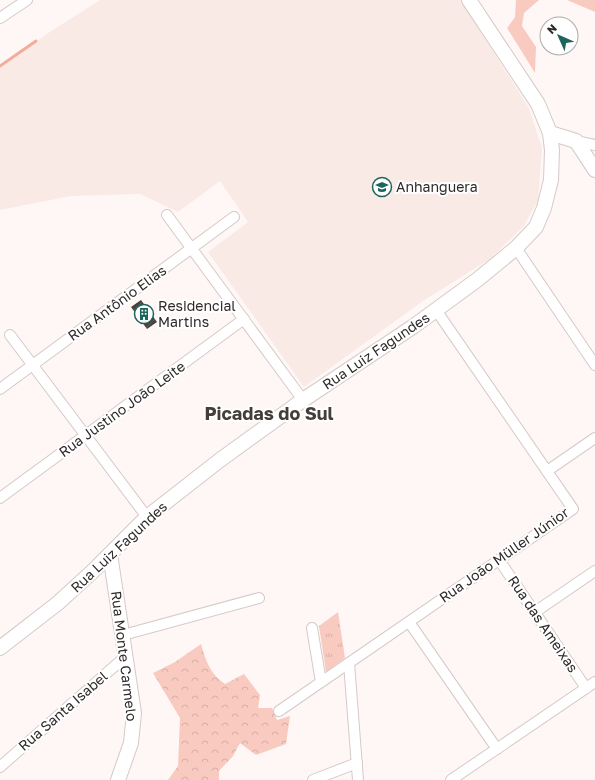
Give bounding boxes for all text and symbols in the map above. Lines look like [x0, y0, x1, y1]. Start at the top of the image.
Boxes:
north arrow [539, 16, 579, 56]
text: N [544, 21, 559, 36]
school or university icon: Anhanguera [371, 176, 393, 198]
place label: Anhanguera [396, 178, 478, 195]
street label: Rua Antônio Elias [64, 261, 169, 344]
place label: Residencial Martins [158, 297, 236, 330]
building icon: Residencial Martins [133, 303, 155, 325]
street label: Rua Luiz Fagundes [319, 308, 432, 393]
street label: Rua Justino João Leite [55, 357, 188, 460]
district label: Picadas do Sul [204, 402, 334, 424]
street label: Rua Luiz Fagundes [67, 498, 170, 596]
street label: Rua João Müller Júnior [436, 503, 572, 606]
street label: Rua das Ameixas [505, 572, 582, 675]
street label: Rua Monte Carmelo [108, 590, 141, 722]
street label: Rua Santa Isabel [15, 667, 111, 754]

